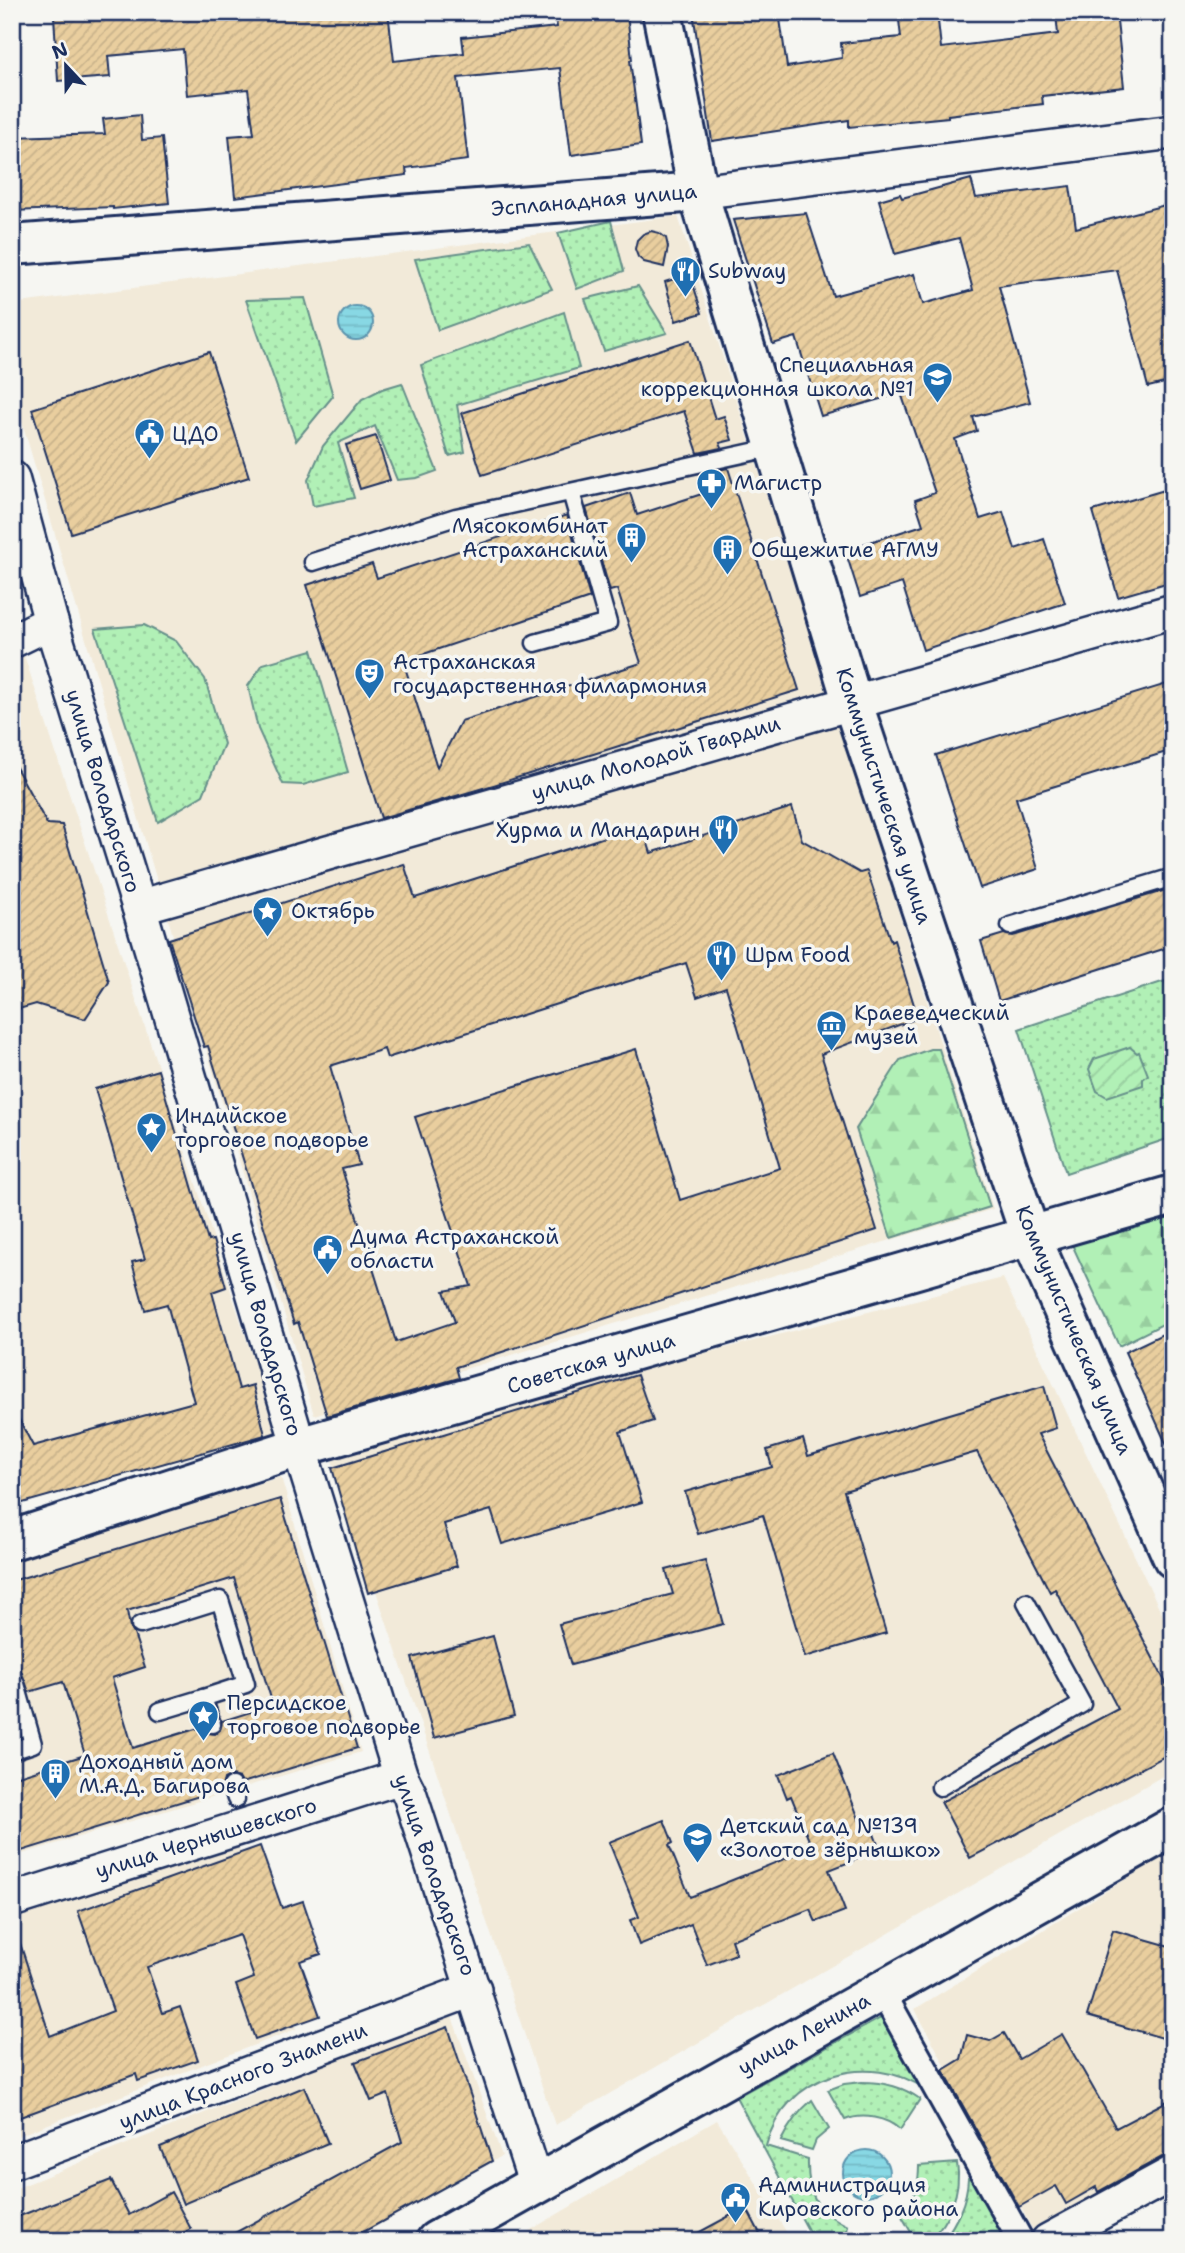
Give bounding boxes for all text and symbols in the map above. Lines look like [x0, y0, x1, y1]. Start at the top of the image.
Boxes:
north arrow [32, 32, 102, 102]
text: N [48, 36, 71, 65]
street label: Эспланадная улица [490, 177, 698, 223]
restaurant icon: Subway [668, 254, 702, 298]
place label: Subway [708, 257, 786, 285]
place label: Специальная коррекционная школа №1 [641, 351, 914, 403]
school or university icon: Специальная коррекционная школа №1 [920, 360, 954, 404]
public building icon: ЦДО [132, 417, 166, 461]
place label: ЦДО [172, 420, 219, 448]
pharmacy icon: Магистр [694, 466, 728, 510]
place label: Магистр [734, 469, 822, 497]
place label: Мясокомбинат Астраханский [452, 512, 608, 564]
building icon: Мясокомбинат Астраханский [614, 521, 648, 565]
building icon: Общежитие АГМУ [711, 533, 745, 577]
place label: Общежитие АГМУ [751, 536, 939, 564]
place label: Астраханская государственная филармония [393, 648, 707, 700]
theatre icon: Астраханская государственная филармония [353, 657, 387, 701]
street label: Коммунистическая улица [829, 664, 939, 928]
street label: улица Володарского [59, 686, 147, 896]
street label: улица Молодой Гвардии [528, 709, 784, 807]
restaurant icon: Хурма и Мандарин [706, 813, 740, 857]
place label: Хурма и Мандарин [496, 816, 700, 844]
place icon: Октябрь [251, 894, 285, 938]
place label: Октябрь [291, 897, 375, 925]
restaurant icon: Шрм Food [705, 938, 739, 982]
place label: Шрм Food [745, 941, 850, 969]
place label: Краеведческий музей [854, 999, 1010, 1051]
museum icon: Краеведческий музей [814, 1008, 848, 1052]
place label: Индийское торговое подворье [175, 1102, 369, 1154]
place icon: Индийское торговое подворье [135, 1111, 169, 1155]
street label: Коммунистическая улица [1009, 1201, 1139, 1459]
place label: Дума Астраханской области [350, 1223, 559, 1275]
street label: улица Володарского [223, 1229, 309, 1439]
public building icon: Дума Астраханской области [310, 1232, 344, 1276]
street label: Советская улица [504, 1326, 678, 1400]
place label: Персидское торговое подворье [227, 1689, 421, 1741]
place icon: Персидское торговое подворье [187, 1698, 221, 1742]
place label: Доходный дом М.А.Д. Багирова [79, 1748, 250, 1800]
building icon: Доходный дом М.А.Д. Багирова [39, 1757, 73, 1801]
street label: улица Володарского [387, 1771, 483, 1979]
street label: улица Чернышевского [92, 1791, 320, 1885]
place label: Детский сад №139 «Золотое зёрнышко» [720, 1812, 941, 1864]
school or university icon: Детский сад №139 «Золотое зёрнышко» [680, 1821, 714, 1865]
street label: улица Ленина [733, 1986, 875, 2082]
street label: улица Красного Знамени [115, 2016, 371, 2136]
place label: Администрация Кировского района [758, 2171, 958, 2223]
public building icon: Администрация Кировского района [718, 2180, 752, 2224]

